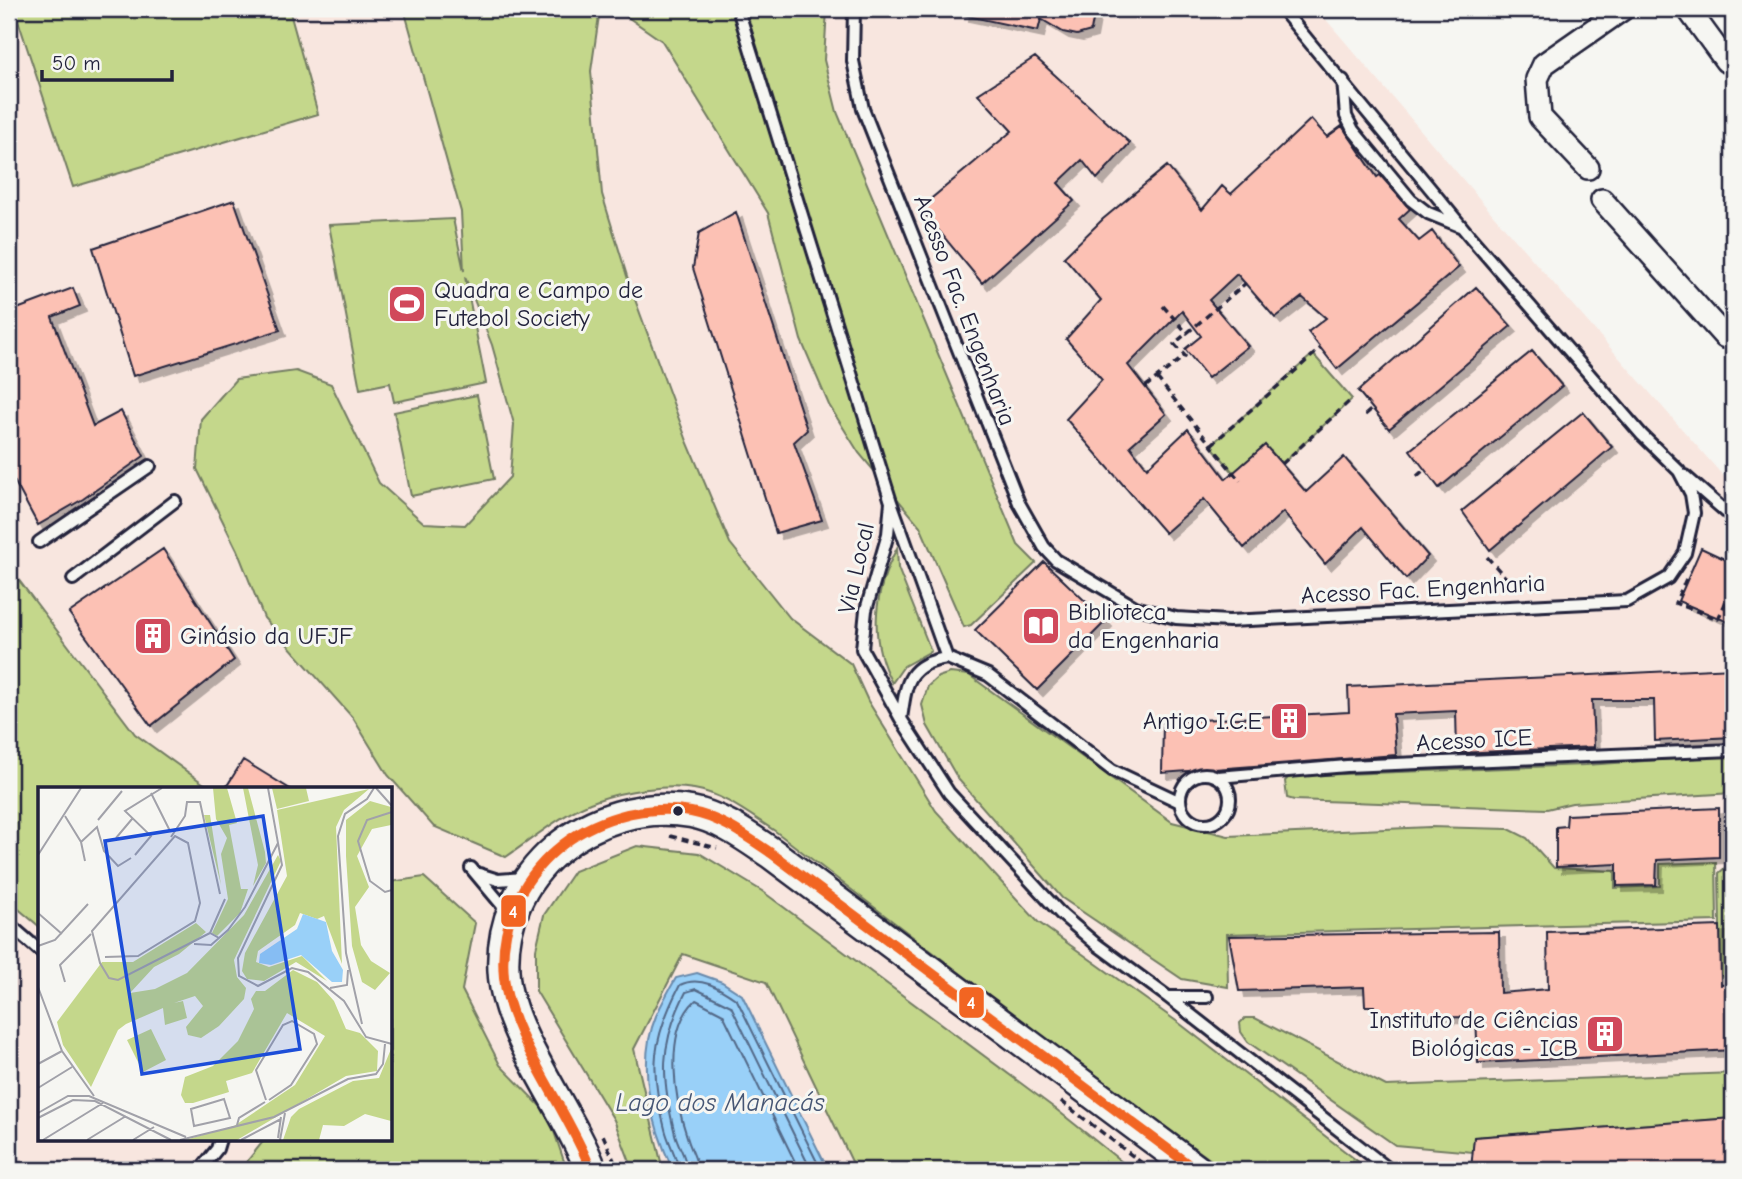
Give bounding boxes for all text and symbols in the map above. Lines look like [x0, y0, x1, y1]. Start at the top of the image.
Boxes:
scale bar [42, 38, 172, 82]
text: 50 m [52, 51, 101, 75]
street label: Acesso Fac. Engenharia [908, 191, 1022, 429]
place label: Quadra e Campo de Futebol Society [434, 276, 643, 332]
sports icon: Quadra e Campo de Futebol Society [386, 283, 428, 325]
street label: Via Local [832, 520, 880, 616]
street label: Acesso Fac. Engenharia [1300, 569, 1546, 609]
place label: Biblioteca da Engenharia [1068, 598, 1220, 654]
library icon: Biblioteca da Engenharia [1020, 605, 1062, 647]
building icon: Ginásio da UFJF [132, 615, 174, 657]
place label: Ginásio da UFJF [180, 622, 353, 650]
building icon: Antigo I.C.E [1268, 700, 1310, 742]
place label: Antigo I.C.E [1143, 707, 1262, 735]
street label: Acesso ICE [1415, 723, 1533, 757]
inset map [38, 787, 392, 1140]
unlabelled marker [671, 804, 685, 818]
line badge: 4 [500, 894, 527, 928]
text: 4 [509, 901, 518, 923]
line badge: 4 [958, 986, 985, 1019]
text: 4 [967, 992, 976, 1014]
place label: Instituto de Ciências Biológicas - ICB [1369, 1006, 1578, 1062]
building icon: Instituto de Ciências Biológicas - ICB [1584, 1013, 1626, 1055]
water label: Lago dos Manacás [616, 1088, 825, 1118]

